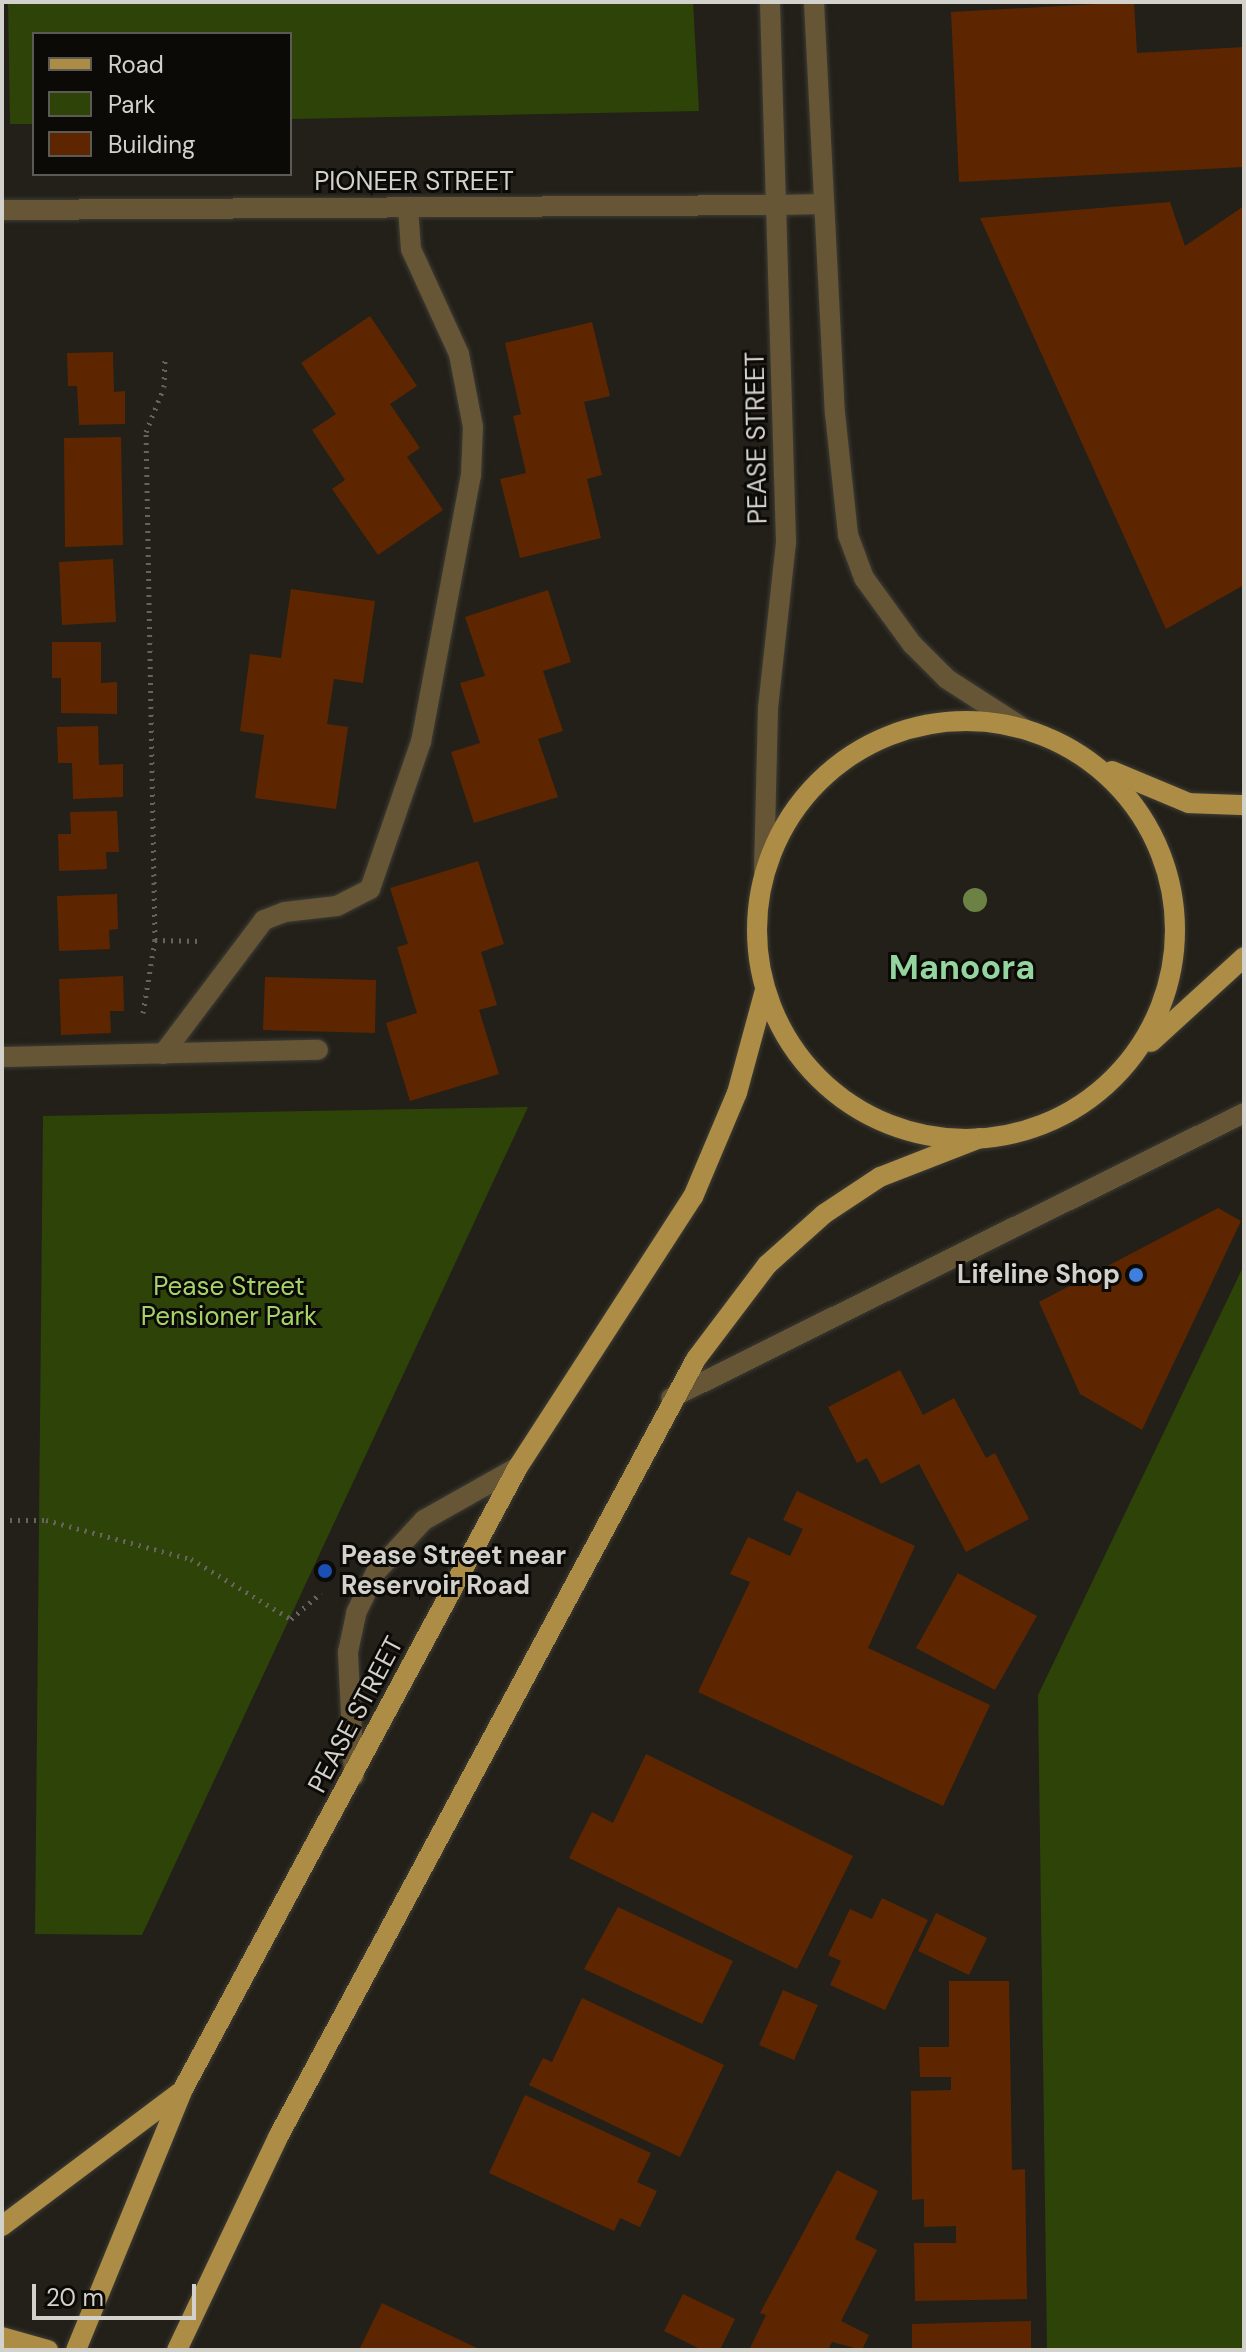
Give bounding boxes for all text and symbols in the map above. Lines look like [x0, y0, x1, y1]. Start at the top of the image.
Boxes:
legend [32, 32, 292, 176]
text: Road [108, 49, 164, 80]
text: Park [108, 89, 155, 120]
text: Building [108, 129, 195, 160]
street label: PIONEER STREET [314, 166, 514, 198]
street label: PEASE STREET [740, 352, 774, 524]
district label: Manoora [889, 948, 1035, 988]
place label: Lifeline Shop [957, 1259, 1120, 1291]
marker: Lifeline Shop [1127, 1266, 1145, 1284]
park label: Pease Street Pensioner Park [141, 1271, 317, 1332]
place label: Pease Street near Reservoir Road [341, 1540, 566, 1602]
marker: Pease Street near Reservoir Road [316, 1562, 334, 1580]
street label: PEASE STREET [302, 1632, 410, 1798]
scale bar [36, 2268, 200, 2318]
text: 20 m [46, 2282, 104, 2313]

